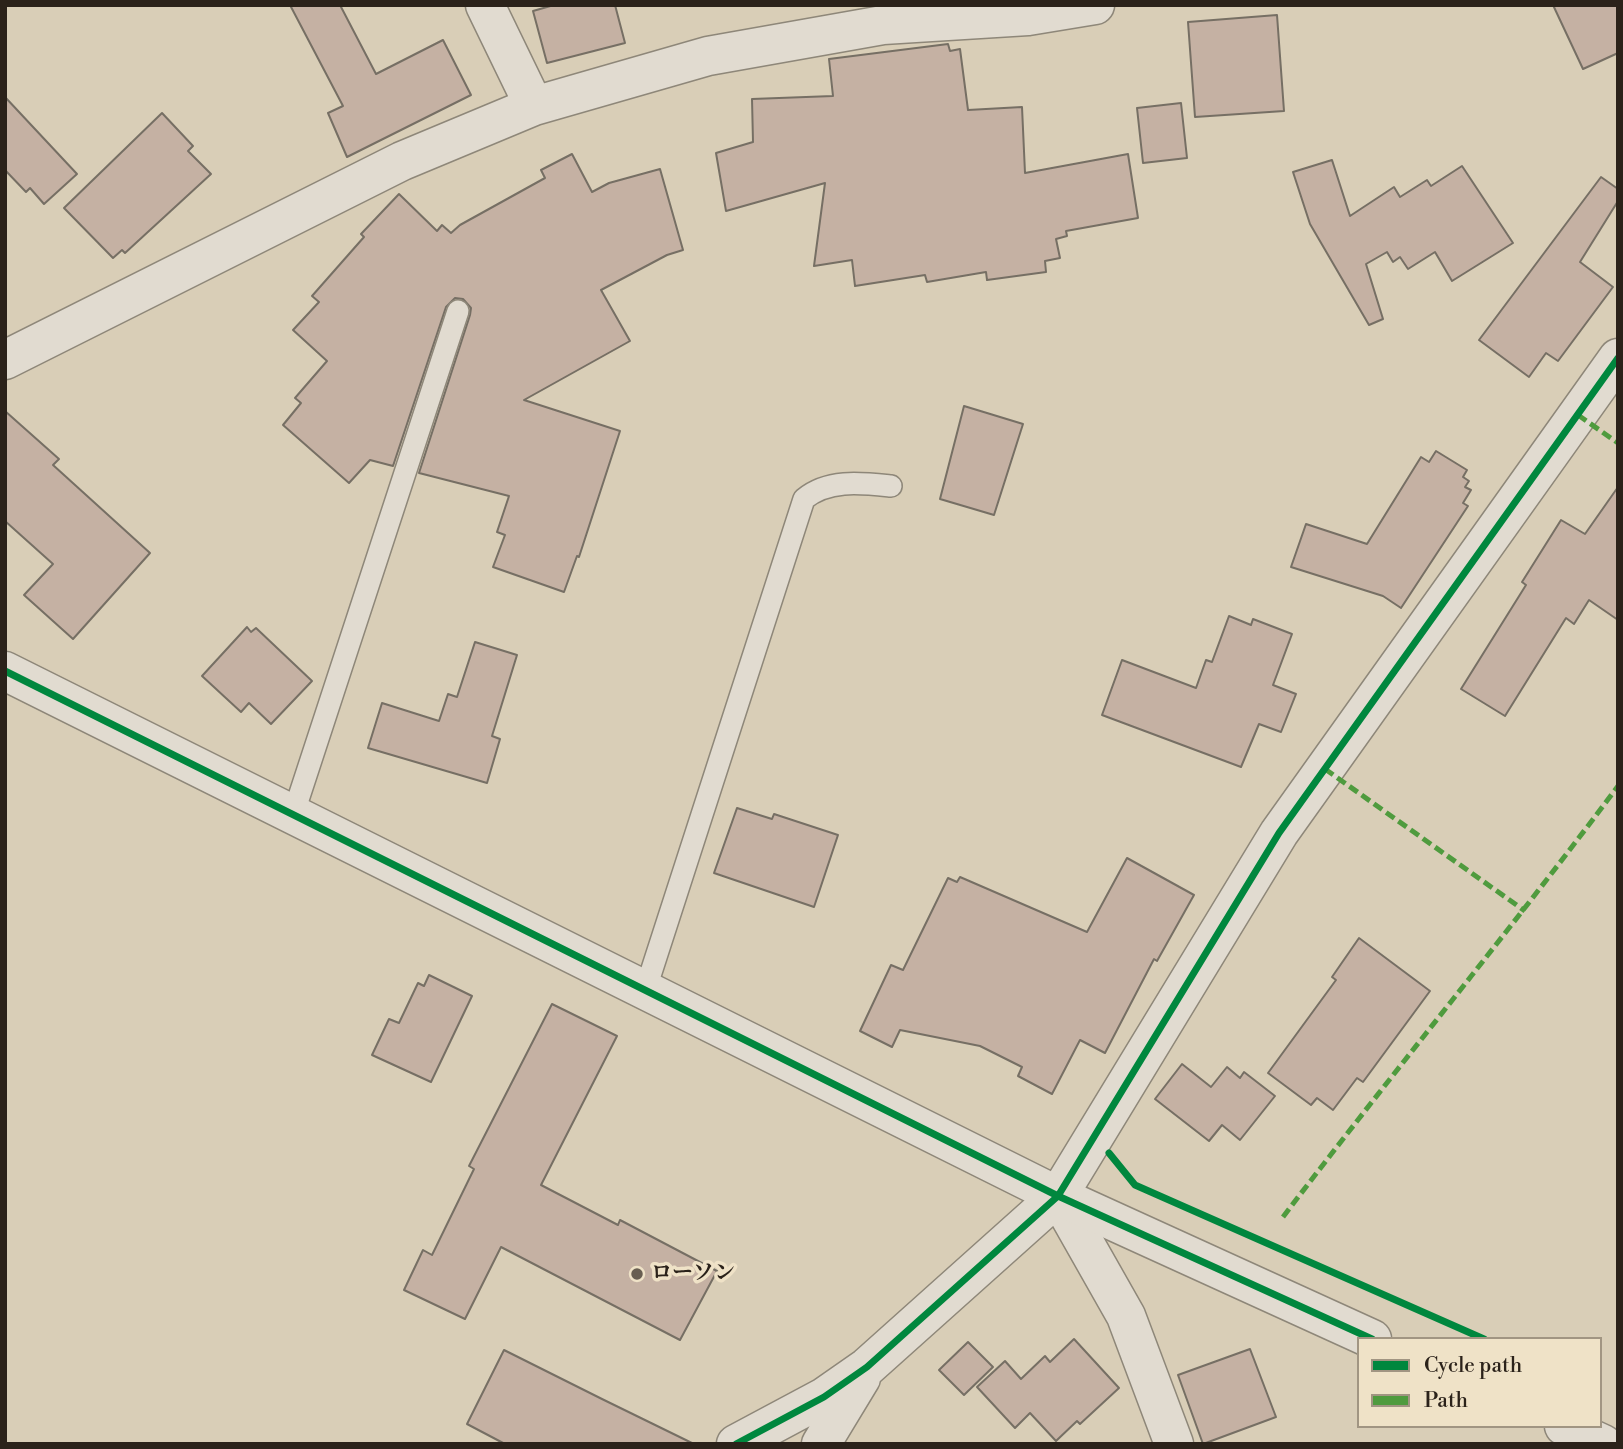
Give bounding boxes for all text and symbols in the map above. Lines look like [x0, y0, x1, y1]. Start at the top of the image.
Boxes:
place label: ローソン [651, 1261, 735, 1287]
marker: ローソン [629, 1266, 645, 1282]
legend [1357, 1337, 1602, 1428]
text: Cycle path [1424, 1353, 1522, 1379]
text: Path [1424, 1388, 1468, 1414]

